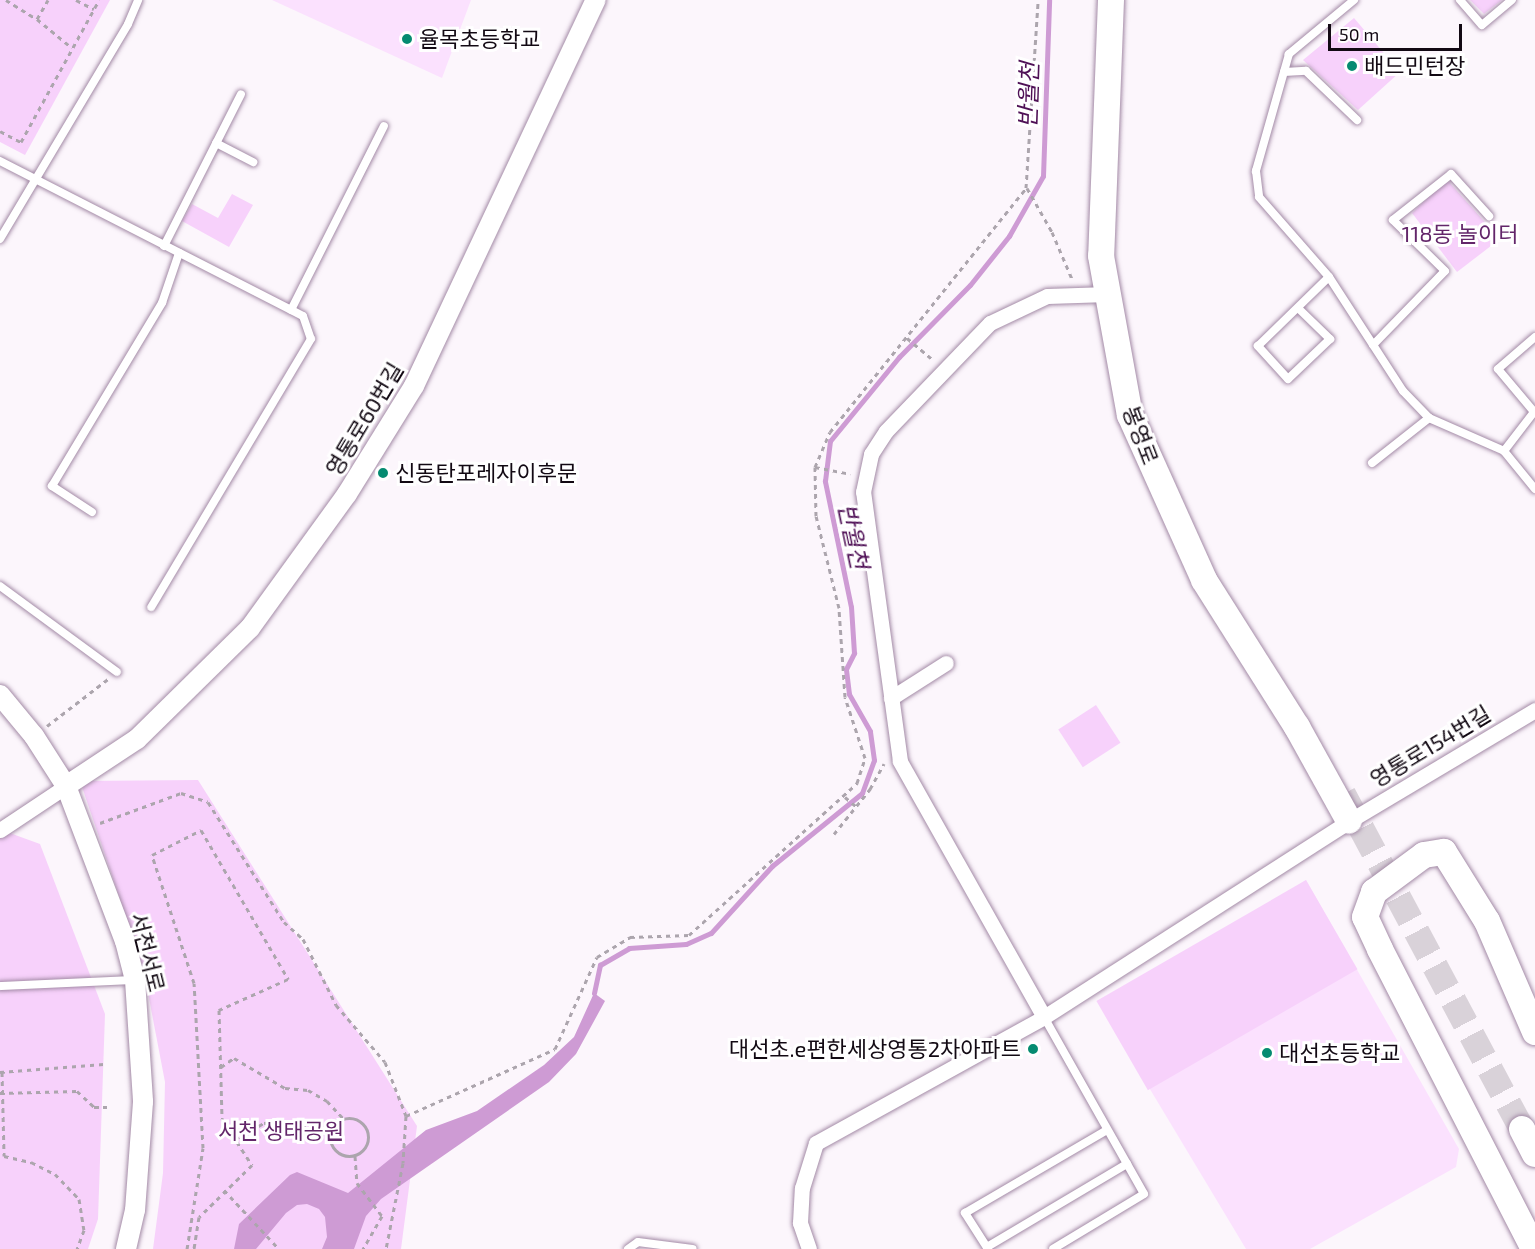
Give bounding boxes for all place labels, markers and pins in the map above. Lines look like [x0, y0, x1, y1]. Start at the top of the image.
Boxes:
place label: 율목초등학교 [419, 26, 540, 52]
marker: 율목초등학교 [400, 32, 414, 46]
place label: 배드민턴장 [1364, 53, 1465, 79]
marker: 배드민턴장 [1345, 59, 1359, 73]
place label: 신동탄포레자이후문 [395, 460, 577, 486]
marker: 신동탄포레자이후문 [376, 466, 390, 480]
place label: 대선초.e편한세상영통2차아파트 [729, 1036, 1021, 1062]
place label: 대선초등학교 [1279, 1040, 1400, 1066]
marker: 대선초.e편한세상영통2차아파트 [1026, 1042, 1040, 1056]
marker: 대선초등학교 [1260, 1046, 1274, 1060]

